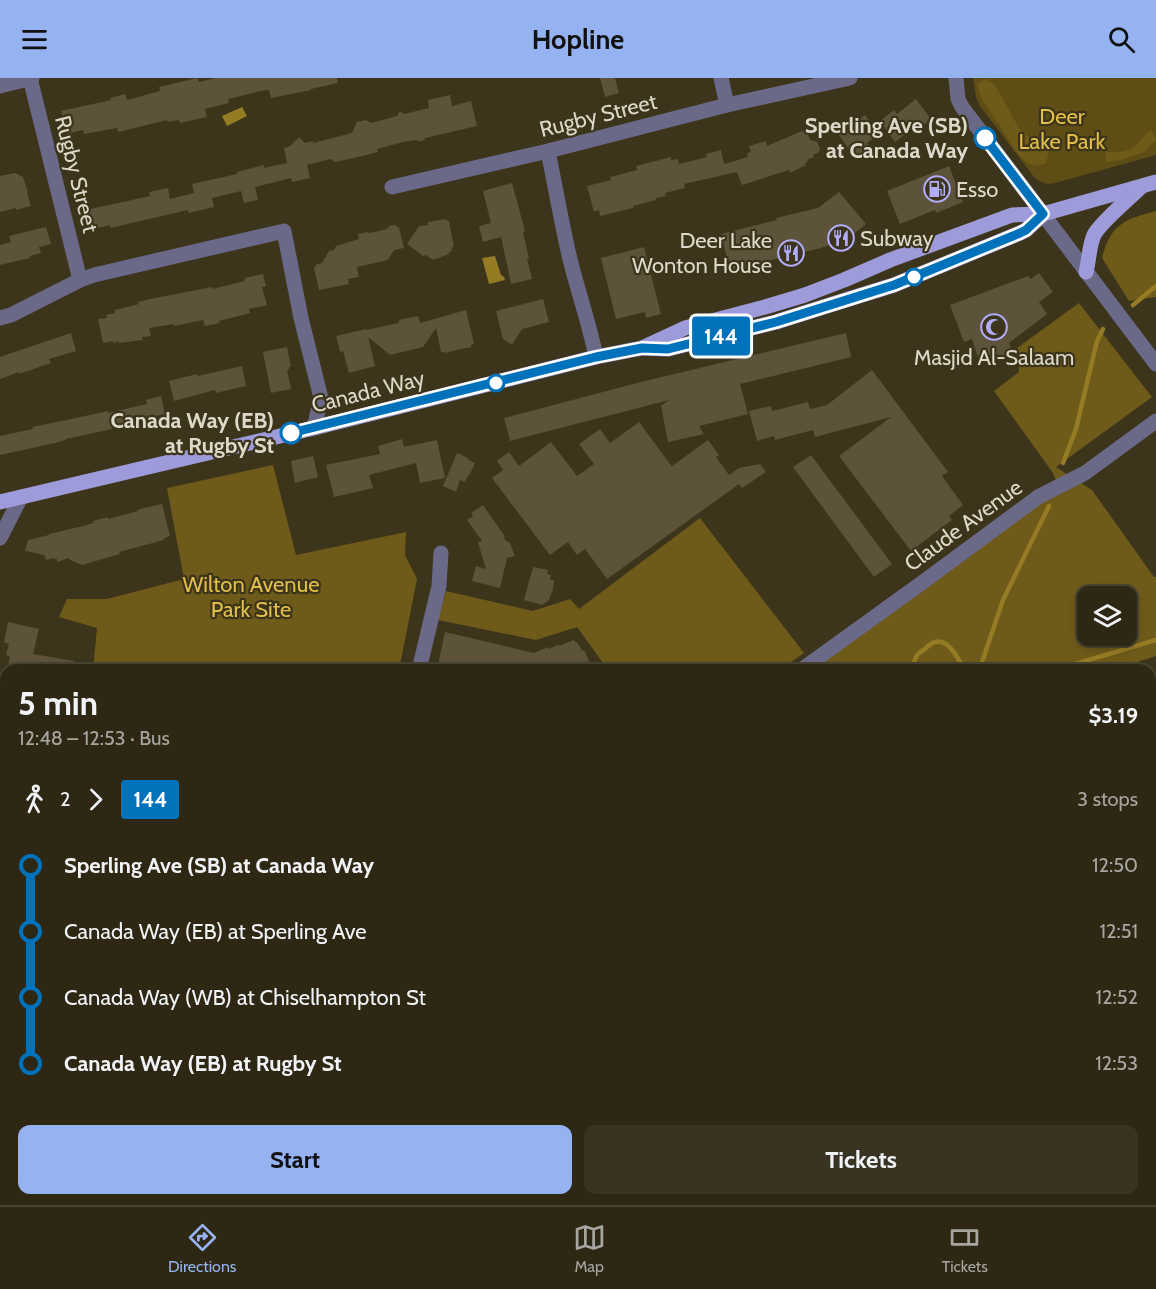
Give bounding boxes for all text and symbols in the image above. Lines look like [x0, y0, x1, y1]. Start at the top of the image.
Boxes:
icon: menu [18, 23, 51, 56]
text: Hopline [532, 23, 624, 56]
icon: search [1105, 23, 1138, 56]
street label: Rugby Street [537, 88, 660, 143]
park label: Deer Lake Park [1019, 103, 1106, 155]
place label: Sperling Ave (SB) at Canada Way [805, 112, 968, 164]
street label: Rugby Street [49, 113, 104, 236]
marker: Sperling Ave (SB) at Canada Way [974, 127, 996, 149]
fuel station icon: Esso [922, 174, 952, 204]
place label: Esso [956, 176, 998, 203]
restaurant icon: Subway [826, 223, 856, 253]
place label: Subway [860, 225, 933, 252]
place label: Deer Lake Wonton House [632, 227, 772, 279]
restaurant icon: Deer Lake Wonton House [776, 238, 806, 268]
unlabelled marker [905, 268, 923, 286]
mosque icon: Masjid Al-Salaam [979, 312, 1009, 342]
line badge: 144 [686, 316, 756, 356]
text: 144 [704, 324, 738, 349]
place label: Masjid Al-Salaam [914, 344, 1074, 371]
street label: Canada Way [309, 364, 428, 419]
unlabelled marker [487, 374, 505, 392]
place label: Canada Way (EB) at Rugby St [110, 407, 274, 459]
marker: Canada Way (EB) at Rugby St [280, 422, 302, 444]
street label: Claude Avenue [899, 474, 1027, 577]
park label: Wilton Avenue Park Site [183, 571, 319, 623]
map controls [1077, 586, 1137, 646]
button: layers [1077, 586, 1137, 646]
text: 5 min [18, 683, 98, 723]
text: $3.19 [1088, 702, 1138, 729]
text: 12:48 – 12:53 · Bus [18, 726, 170, 750]
icon: walk [18, 783, 51, 816]
icon: forward [79, 783, 112, 816]
text: 2 [60, 787, 70, 811]
text: 144 [133, 787, 167, 812]
text: 3 stops [1077, 787, 1138, 811]
text: Sperling Ave (SB) at Canada Way [64, 852, 374, 879]
text: 12:50 [1092, 853, 1138, 877]
text: Canada Way (EB) at Sperling Ave [64, 918, 367, 945]
text: 12:51 [1100, 919, 1138, 943]
text: Canada Way (WB) at Chiselhampton St [64, 984, 426, 1011]
text: 12:52 [1096, 985, 1138, 1009]
text: Canada Way (EB) at Rugby St [64, 1050, 342, 1077]
text: 12:53 [1095, 1051, 1138, 1075]
button: Start [18, 1125, 572, 1194]
button: Tickets [584, 1125, 1138, 1194]
tab: Directions [168, 1221, 236, 1276]
tab: Map [573, 1221, 606, 1276]
tab: Tickets [942, 1221, 988, 1276]

